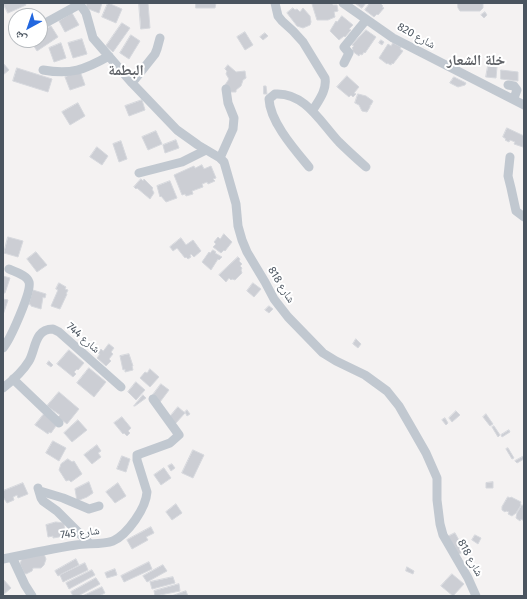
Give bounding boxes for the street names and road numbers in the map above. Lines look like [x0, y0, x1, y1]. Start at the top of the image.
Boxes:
street label: شارع 820 [395, 20, 437, 52]
street label: شارع 818 [265, 264, 297, 306]
street label: شارع 744 [64, 320, 102, 356]
street label: شارع 745 [60, 524, 100, 542]
street label: شارع 818 [454, 537, 486, 579]

